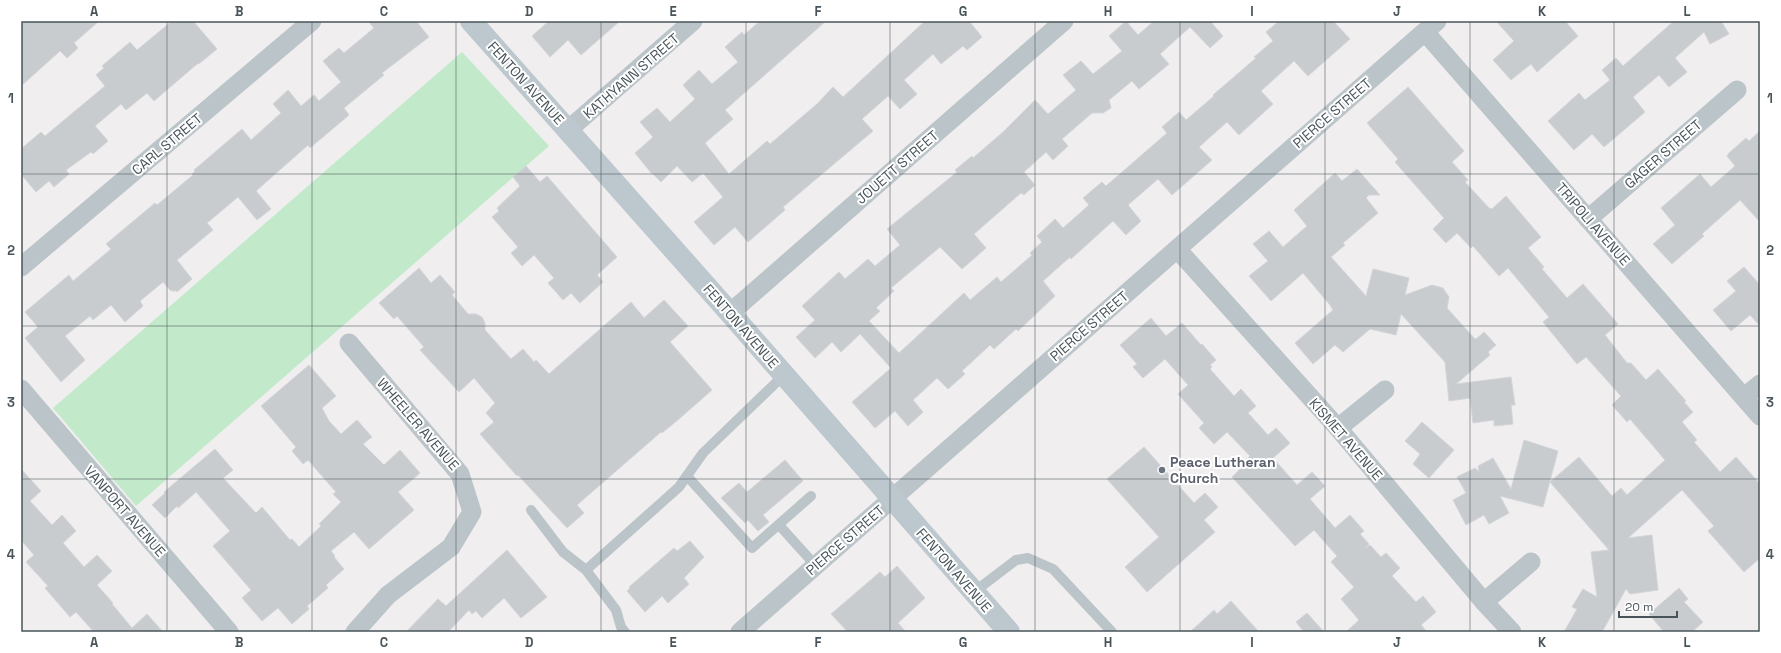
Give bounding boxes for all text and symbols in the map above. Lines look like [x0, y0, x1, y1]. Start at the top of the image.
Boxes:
text: A [90, 3, 99, 20]
text: B [235, 3, 244, 20]
text: C [380, 3, 388, 20]
text: D [525, 3, 534, 20]
text: E [669, 3, 677, 20]
text: F [815, 3, 822, 20]
text: G [959, 3, 967, 20]
text: H [1104, 3, 1112, 20]
text: I [1250, 3, 1254, 20]
text: J [1393, 3, 1401, 20]
text: K [1538, 3, 1547, 20]
text: L [1683, 3, 1691, 20]
street label: KATHYANN STREET [579, 29, 683, 123]
street label: FENTON AVENUE [484, 38, 568, 128]
street label: PIERCE STREET [1289, 74, 1375, 152]
text: 1 [8, 90, 14, 107]
text: 1 [1767, 90, 1773, 107]
street label: CARL STREET [128, 109, 206, 179]
street label: GAGER STREET [1621, 115, 1705, 193]
street label: JOUETT STREET [852, 126, 942, 208]
street label: TRIPOLI AVENUE [1552, 179, 1634, 269]
text: 2 [7, 242, 15, 259]
text: 2 [1766, 242, 1774, 259]
street label: FENTON AVENUE [700, 280, 783, 372]
street label: PIERCE STREET [1046, 287, 1132, 365]
street label: WHEELER AVENUE [373, 374, 463, 474]
text: 3 [7, 394, 15, 411]
street label: KISMET AVENUE [1305, 394, 1387, 484]
text: 3 [1766, 394, 1774, 411]
place label: Peace Lutheran Church [1170, 453, 1276, 487]
street label: VANPORT AVENUE [81, 462, 170, 560]
marker: Peace Lutheran Church [1157, 465, 1167, 475]
street label: PIERCE STREET [802, 501, 888, 579]
street label: FENTON AVENUE [913, 524, 996, 616]
text: 4 [7, 546, 15, 563]
text: 4 [1766, 546, 1774, 563]
scale bar [1619, 593, 1677, 619]
text: 20 m [1625, 599, 1653, 615]
text: A [90, 634, 99, 651]
text: B [235, 634, 244, 651]
text: C [380, 634, 388, 651]
text: D [525, 634, 534, 651]
text: E [669, 634, 677, 651]
text: F [815, 634, 822, 651]
text: G [959, 634, 967, 651]
text: H [1104, 634, 1112, 651]
text: I [1250, 634, 1254, 651]
text: J [1393, 634, 1401, 651]
text: K [1538, 634, 1547, 651]
text: L [1683, 634, 1691, 651]

